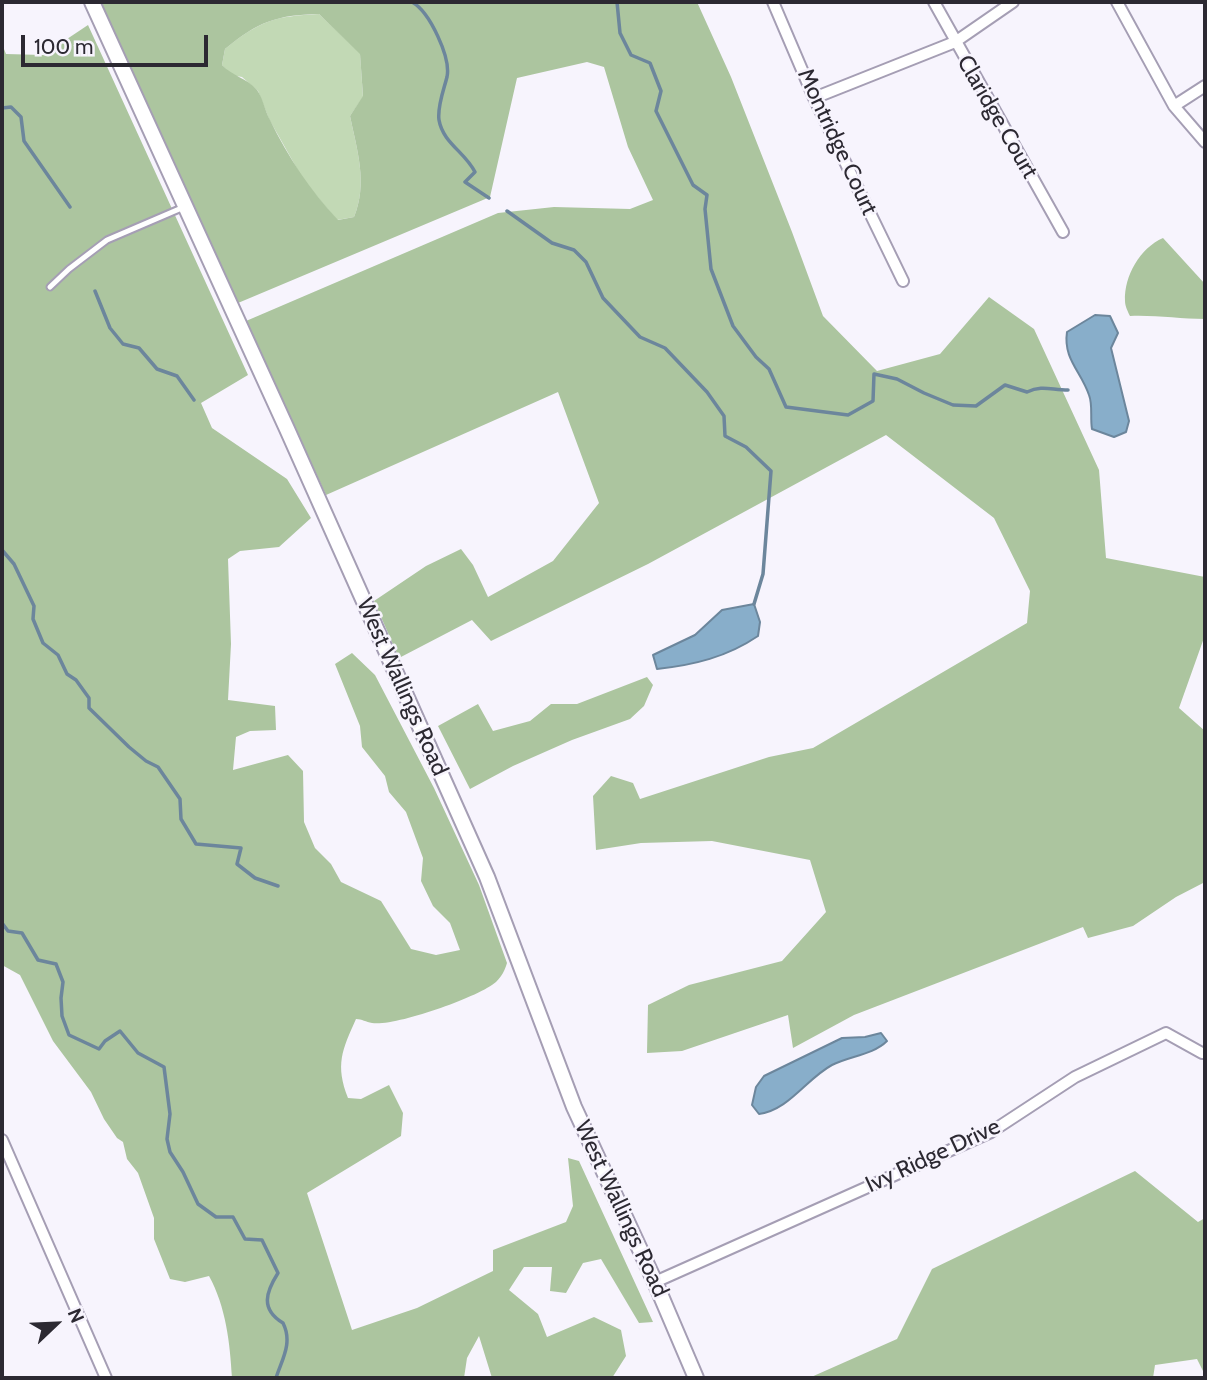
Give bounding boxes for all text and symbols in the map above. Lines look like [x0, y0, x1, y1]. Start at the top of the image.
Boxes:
scale bar [24, 21, 212, 65]
text: 100 m [34, 34, 93, 59]
street label: Claridge Court [951, 51, 1043, 183]
street label: Montridge Court [791, 64, 883, 220]
street label: West Wallings Road [350, 594, 454, 780]
street label: Ivy Ridge Drive [861, 1113, 1005, 1199]
street label: West Wallings Road [568, 1116, 674, 1302]
north arrow [21, 1289, 91, 1359]
text: N [63, 1305, 89, 1326]

